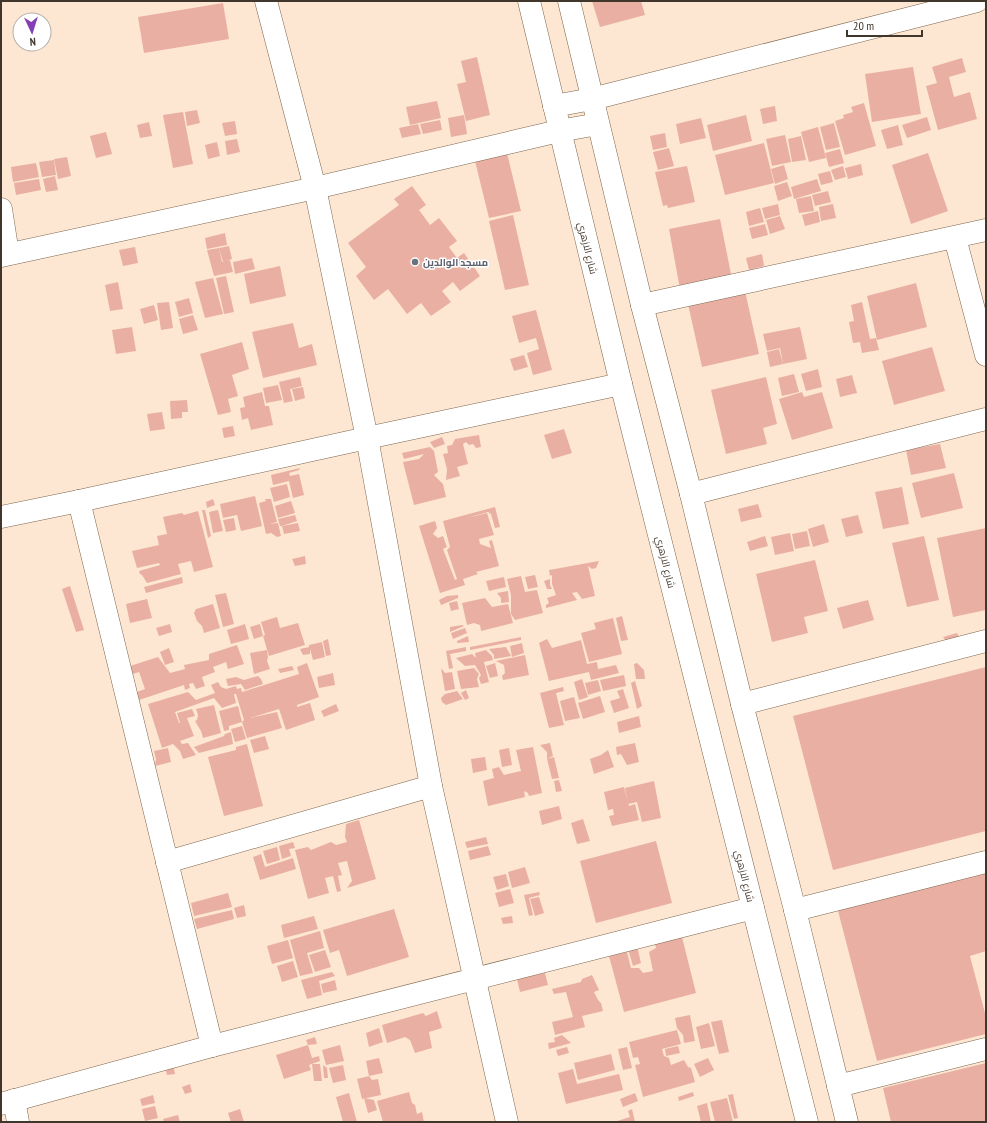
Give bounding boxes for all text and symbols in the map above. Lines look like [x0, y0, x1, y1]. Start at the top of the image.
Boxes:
north arrow [12, 12, 52, 52]
scale bar [847, 12, 922, 38]
text: 20 m [853, 18, 874, 33]
text: N [29, 35, 36, 49]
street label: شارع الازهري [574, 221, 600, 276]
place label: مسجد الوالدين [423, 256, 488, 269]
marker: مسجد الوالدين [410, 257, 420, 267]
street label: شارع الازهري [652, 535, 678, 590]
street label: شارع الازهري [731, 849, 757, 904]

